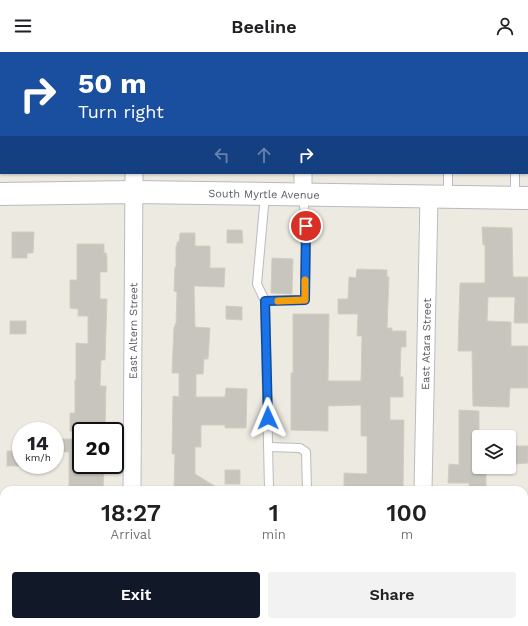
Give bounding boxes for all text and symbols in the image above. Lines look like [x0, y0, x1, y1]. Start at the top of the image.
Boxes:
icon: menu [12, 15, 34, 37]
icon: person [494, 15, 516, 37]
text: Beeline [231, 16, 297, 37]
text: 50 m [78, 67, 147, 100]
icon: right [12, 68, 64, 120]
text: Turn right [78, 101, 164, 122]
icon: left [211, 144, 233, 166]
icon: ahead [253, 144, 275, 166]
icon: right [295, 144, 317, 166]
street label: South Myrtle Avenue [208, 187, 320, 202]
pin [289, 209, 323, 243]
icon: arrive [295, 215, 317, 237]
street label: East Altern Street [127, 282, 140, 379]
street label: East Atara Street [419, 298, 434, 390]
position arrow [247, 397, 289, 439]
speed limit sign: 20 [72, 422, 124, 474]
map controls [472, 430, 516, 474]
button: layers [472, 430, 516, 474]
text: 14 [27, 431, 49, 455]
text: km/h [25, 452, 51, 463]
text: 18:27 [101, 499, 161, 527]
text: 1 [269, 499, 279, 527]
text: 100 [387, 499, 427, 527]
text: Arrival [111, 527, 151, 542]
text: min [262, 527, 286, 542]
text: m [401, 527, 413, 542]
button: Exit [12, 572, 260, 618]
button: Share [268, 572, 516, 618]

